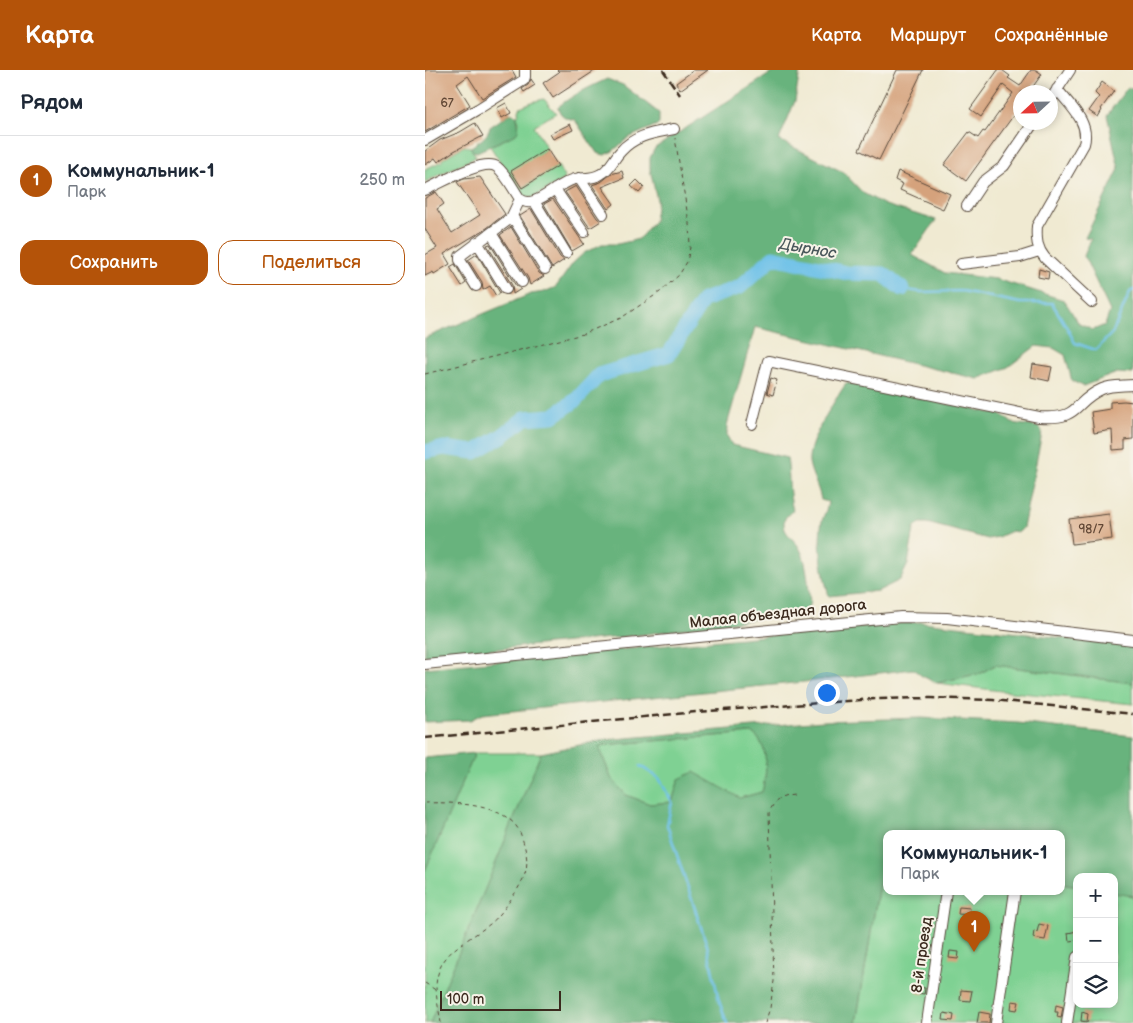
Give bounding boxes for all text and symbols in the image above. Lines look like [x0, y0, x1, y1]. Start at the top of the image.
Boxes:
text: Карта [25, 21, 94, 50]
text: Карта [811, 25, 862, 46]
text: Маршрут [890, 25, 966, 46]
text: Сохранённые [994, 25, 1108, 46]
north arrow [1013, 85, 1058, 130]
text: Рядом [20, 90, 83, 115]
house number: 67 [440, 96, 454, 111]
text: Коммунальник-1 [67, 160, 215, 183]
text: 1 [33, 171, 39, 190]
text: 250 m [359, 171, 405, 190]
text: Парк [67, 183, 106, 202]
water label: Дырнос [777, 235, 838, 263]
button: Сохранить [20, 240, 208, 285]
button: Поделиться [218, 240, 405, 285]
house number: 98/7 [1078, 522, 1104, 537]
street label: Малая объездная дорога [689, 595, 867, 633]
your location [814, 680, 840, 706]
popup [883, 830, 1065, 895]
text: Коммунальник-1 [900, 842, 1048, 865]
text: Парк [900, 865, 939, 884]
map controls [1073, 873, 1118, 1008]
button: + [1073, 873, 1118, 918]
pin: 1 [958, 911, 990, 952]
street label: 8-й проезд [907, 916, 937, 994]
button: − [1073, 918, 1118, 963]
button: layers [1073, 963, 1118, 1008]
scale bar [440, 988, 561, 1011]
text: 100 m [447, 991, 484, 1008]

